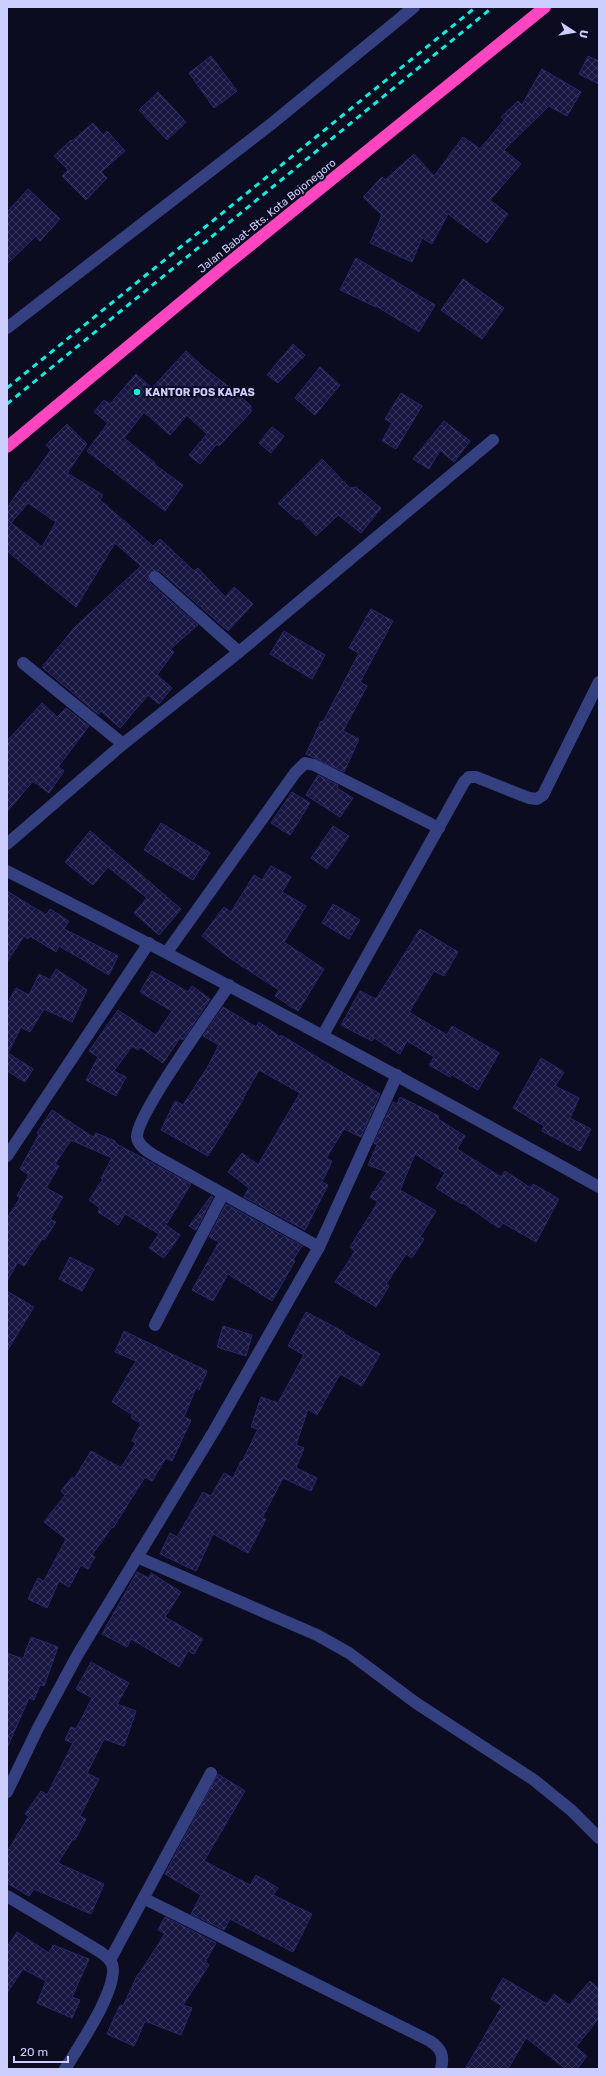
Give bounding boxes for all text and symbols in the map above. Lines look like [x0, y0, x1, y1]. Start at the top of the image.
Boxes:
north arrow [554, 12, 594, 52]
text: U [576, 29, 590, 39]
street label: Jalan Babat-Bts. Kota Bojonegoro [195, 156, 339, 276]
place label: KANTOR POS KAPAS [145, 386, 255, 399]
marker: KANTOR POS KAPAS [132, 387, 142, 397]
scale bar [14, 2038, 68, 2064]
text: 20 m [20, 2045, 48, 2059]

